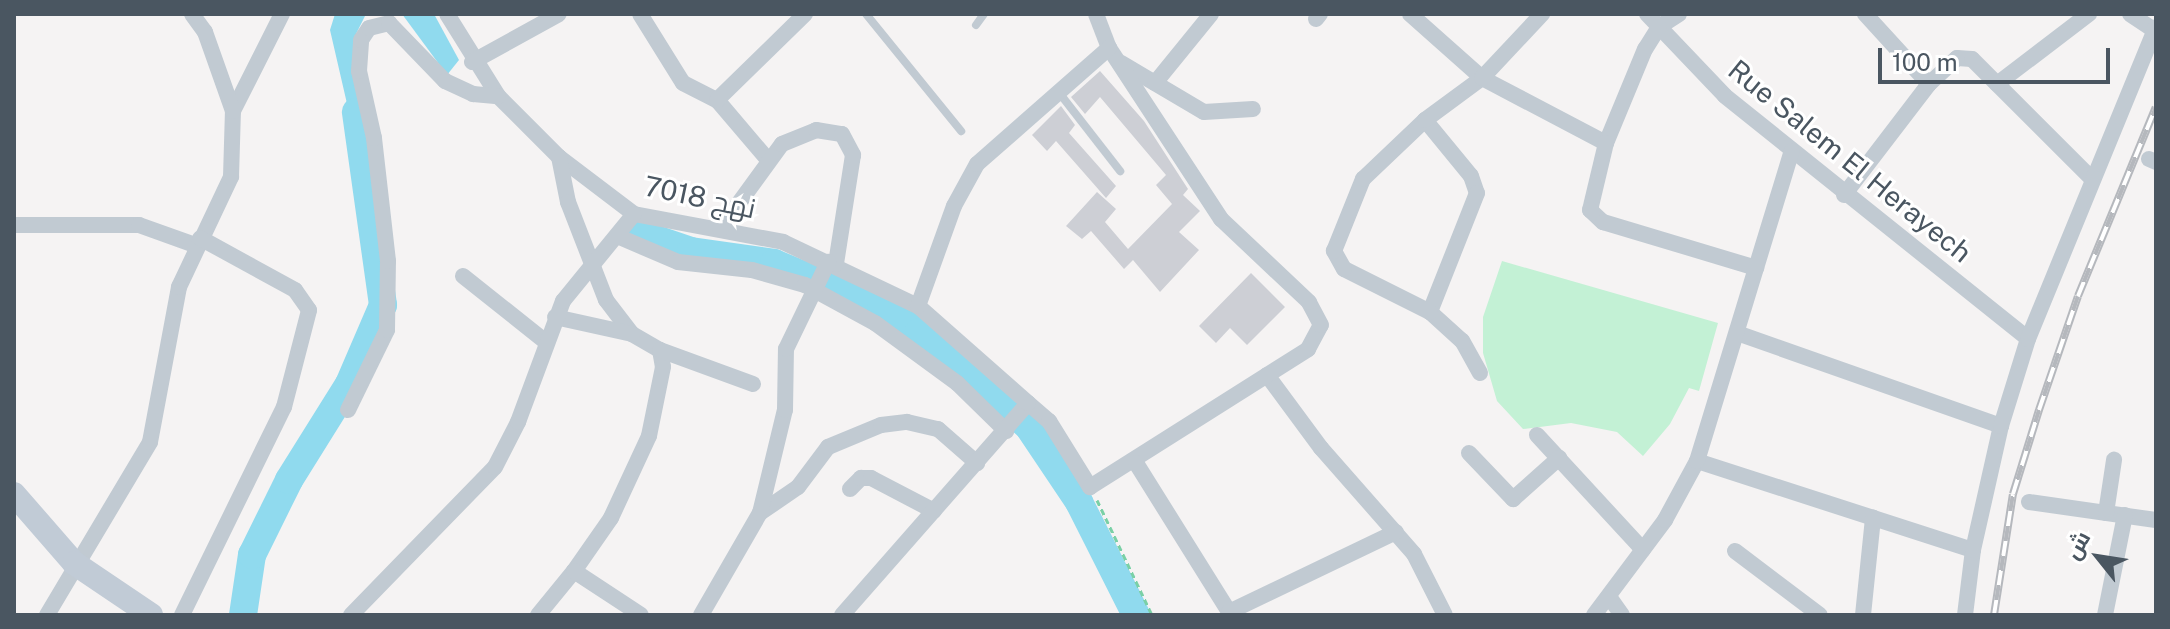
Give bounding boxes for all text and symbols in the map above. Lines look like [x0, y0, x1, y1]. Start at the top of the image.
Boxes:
scale bar [1882, 32, 2114, 82]
text: 100 m [1892, 48, 1958, 76]
street label: Rue Salem El Herayech [1722, 53, 1978, 269]
street label: نهج 7018 [641, 169, 759, 225]
north arrow [2058, 517, 2138, 597]
text: ش [2059, 526, 2096, 564]

